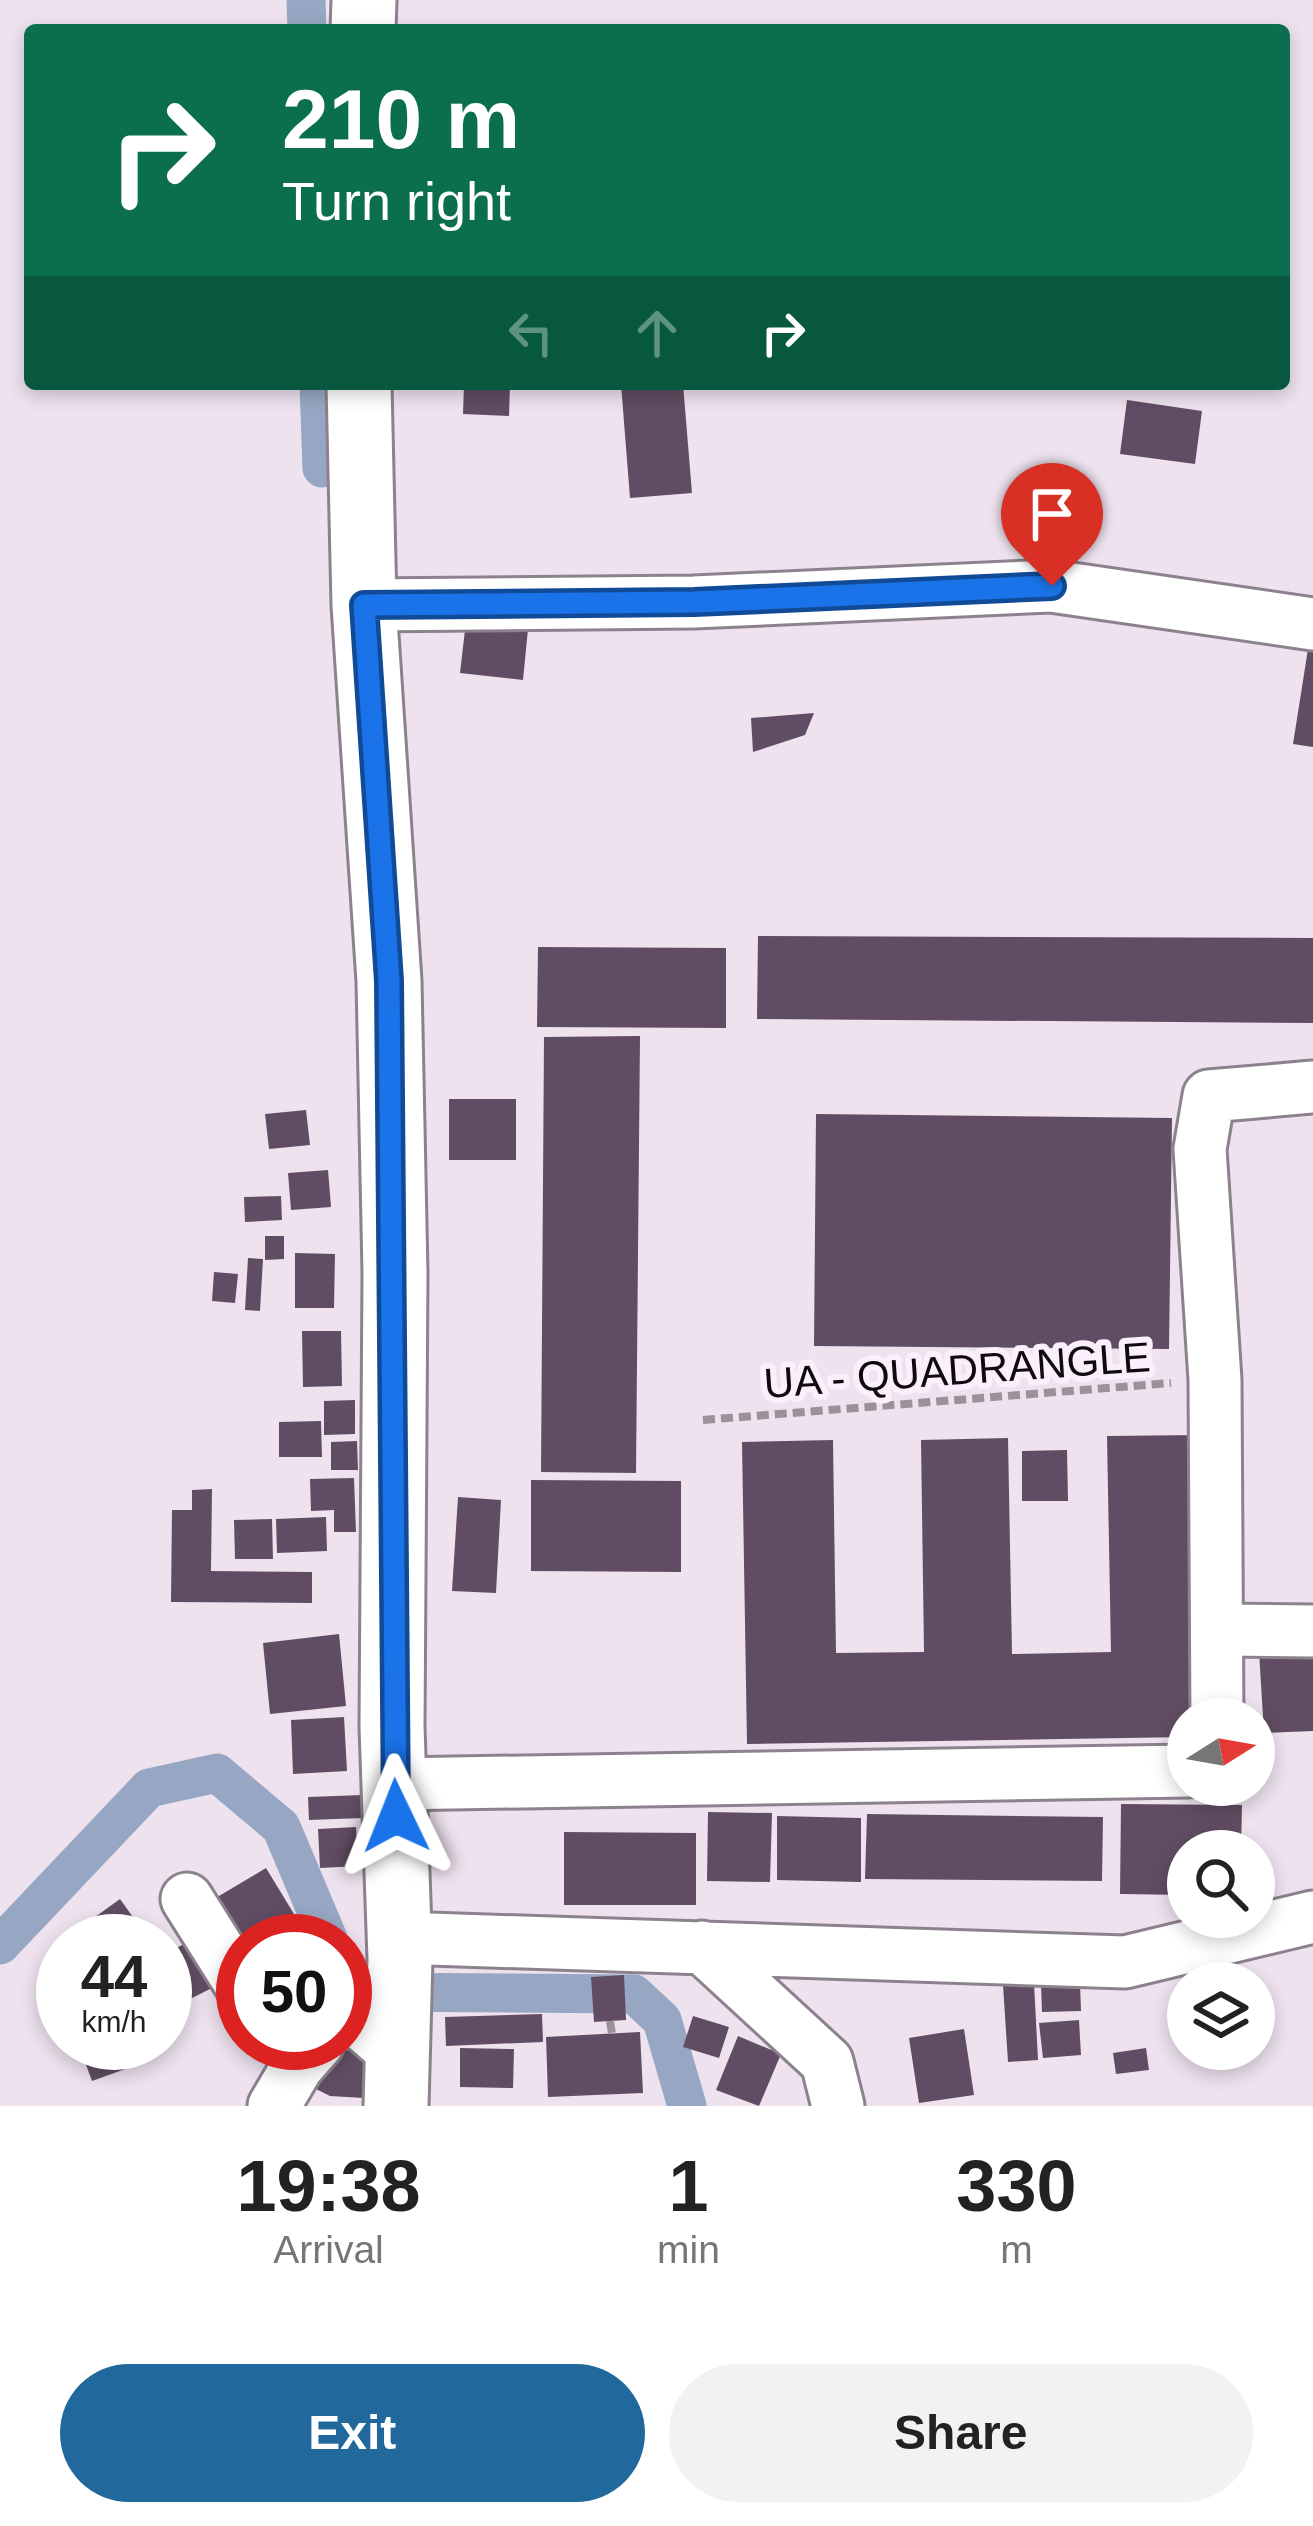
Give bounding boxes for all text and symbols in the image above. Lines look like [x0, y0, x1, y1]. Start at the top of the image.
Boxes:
icon: right [84, 72, 240, 228]
text: 210 m [282, 72, 520, 166]
text: Turn right [282, 171, 511, 231]
icon: left [498, 300, 564, 366]
icon: ahead [624, 300, 690, 366]
icon: right [750, 300, 816, 366]
pin [1001, 463, 1103, 586]
icon: arrive [1019, 481, 1085, 547]
street label: UA - QUADRANGLE [762, 1333, 1152, 1407]
north arrow [1167, 1698, 1275, 1806]
map controls [1167, 1698, 1275, 2070]
position arrow [333, 1753, 459, 1879]
button: search [1167, 1830, 1275, 1938]
speed limit sign: 50 [216, 1914, 372, 2070]
text: 44 [81, 1943, 147, 2010]
button: layers [1167, 1962, 1275, 2070]
text: km/h [81, 2005, 147, 2038]
text: 19:38 [236, 2146, 421, 2226]
text: 1 [668, 2146, 709, 2226]
text: 330 [956, 2146, 1077, 2226]
text: Arrival [273, 2228, 384, 2271]
text: min [657, 2228, 720, 2271]
text: m [1000, 2228, 1033, 2271]
button: Exit [60, 2364, 645, 2502]
button: Share [669, 2364, 1253, 2502]

